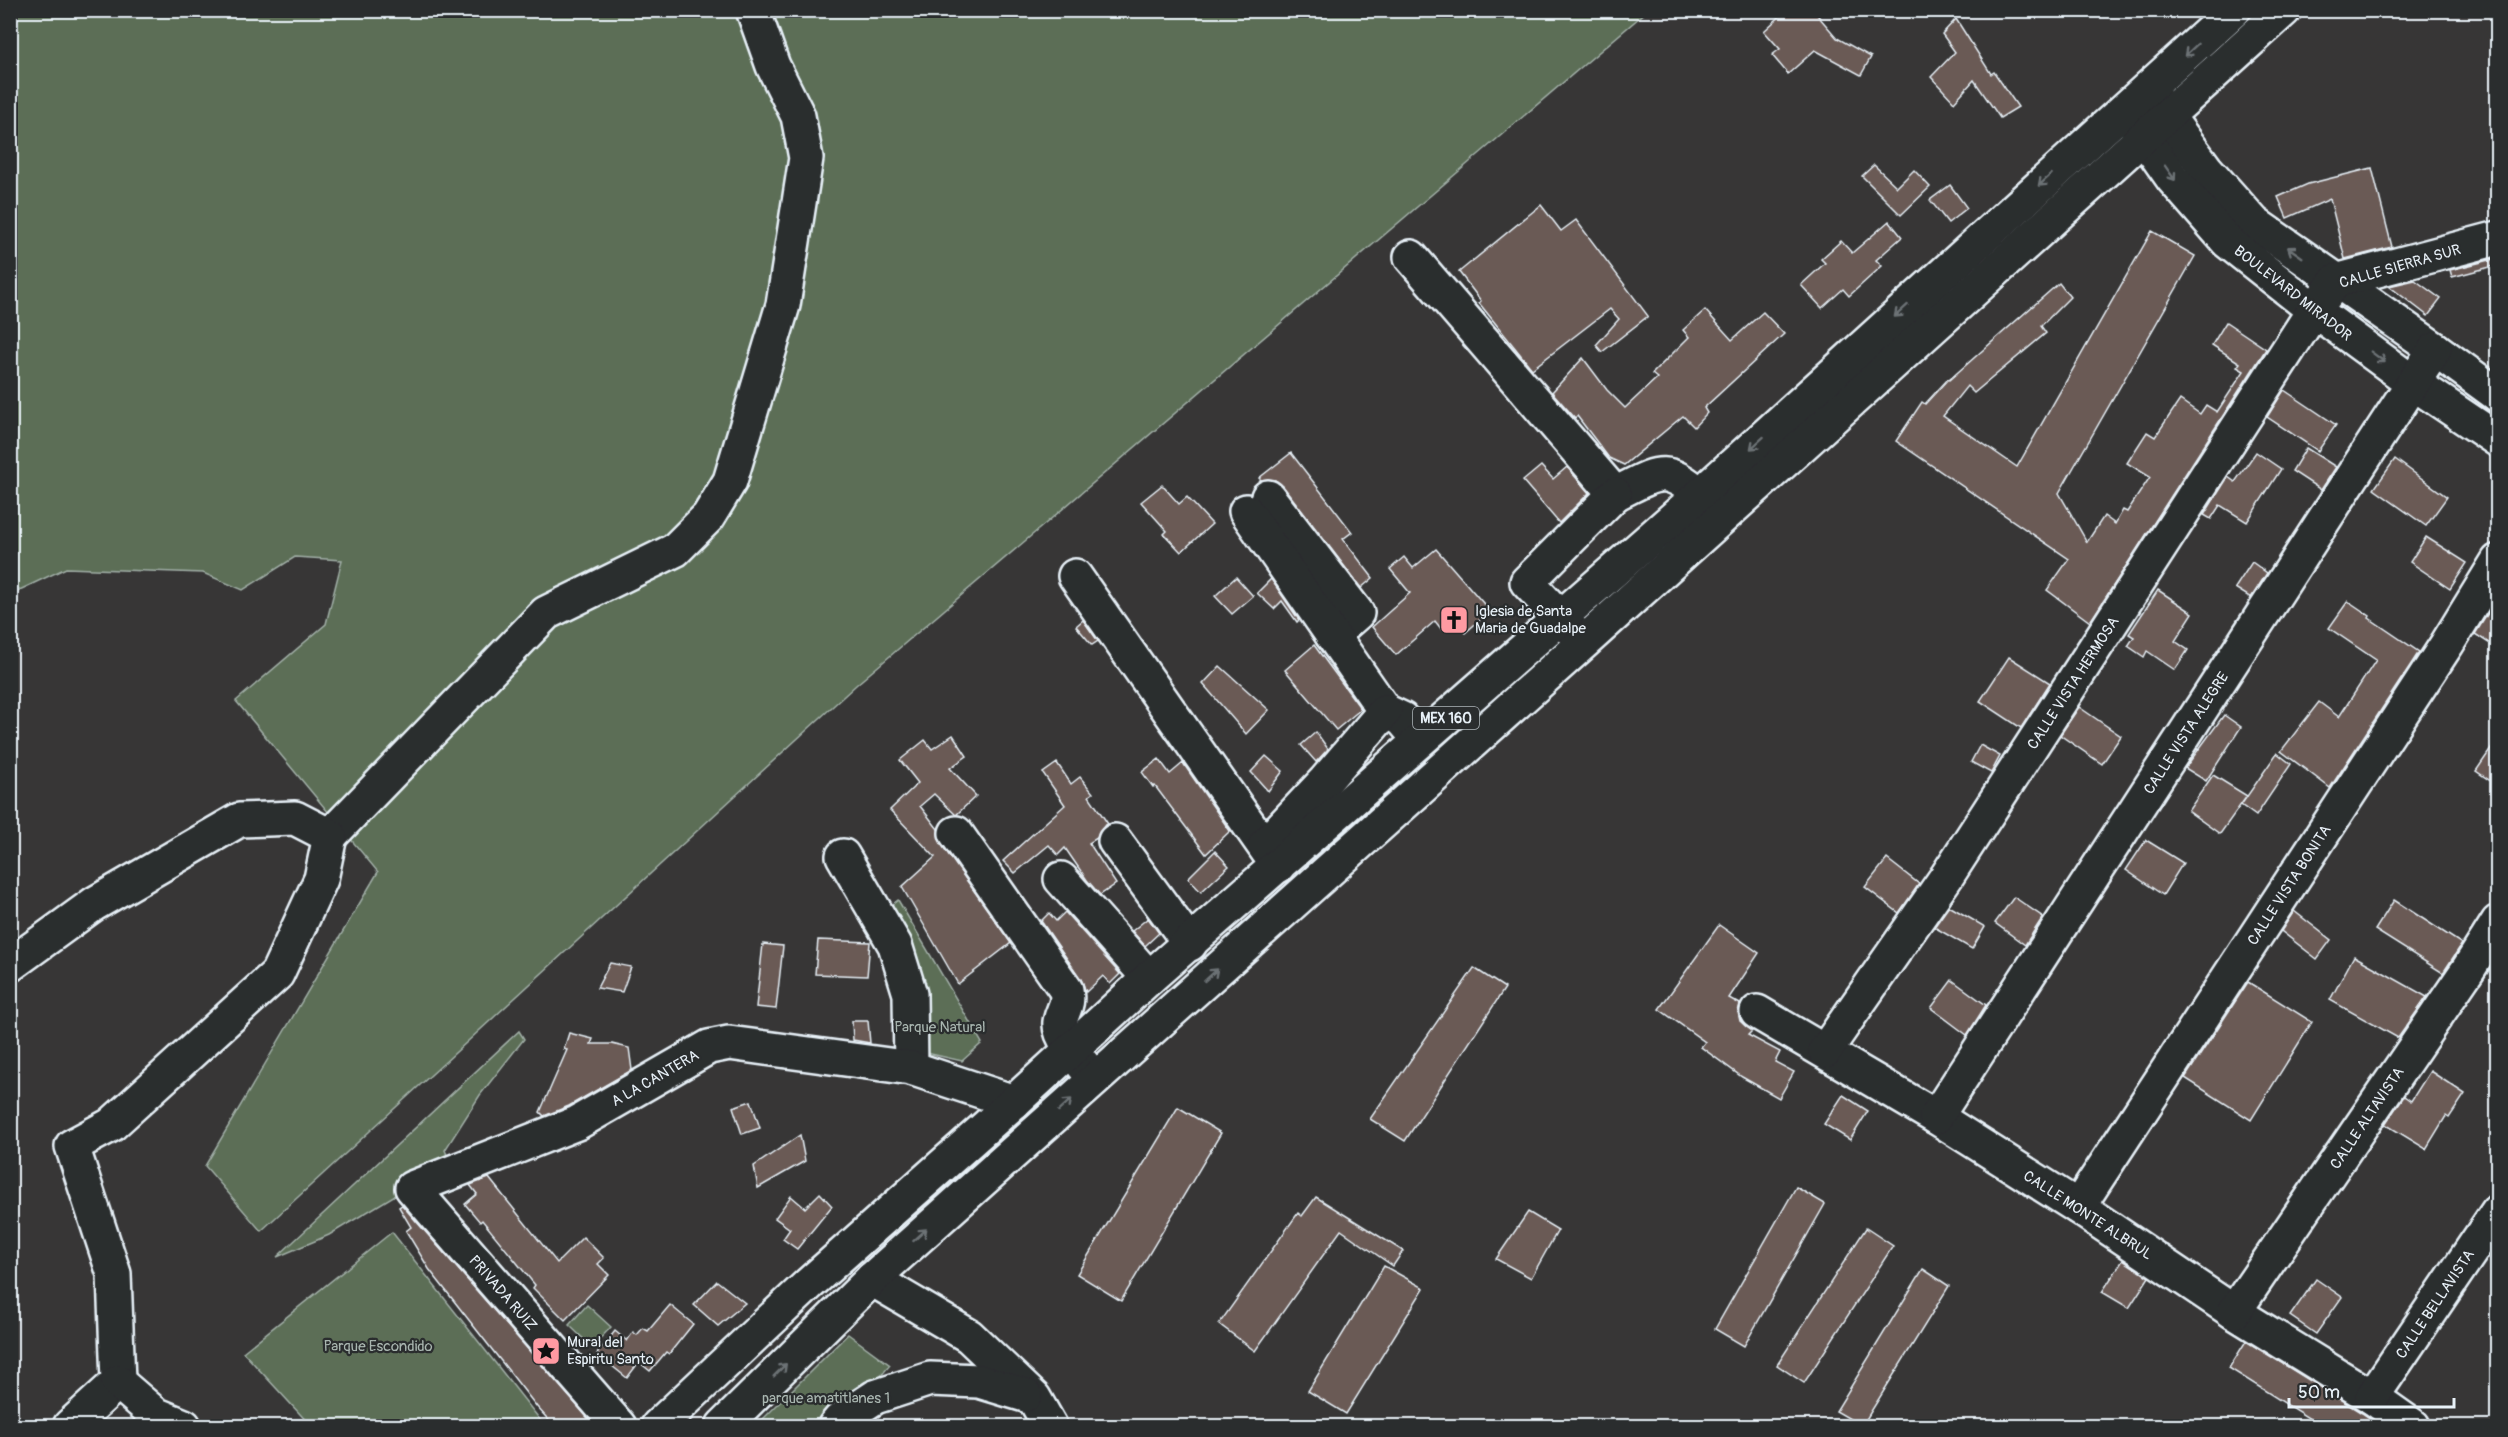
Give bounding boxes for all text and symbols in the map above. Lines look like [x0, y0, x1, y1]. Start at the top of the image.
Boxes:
one-way arrow [2183, 43, 2198, 57]
one-way arrow [2164, 165, 2176, 181]
one-way arrow [2038, 173, 2053, 187]
street label: CALLE SIERRA SUR [2337, 240, 2463, 293]
street label: BOULEVARD MIRADOR [2230, 242, 2356, 345]
one-way arrow [2288, 246, 2304, 258]
one-way arrow [1894, 304, 1909, 318]
one-way arrow [2369, 351, 2385, 363]
one-way arrow [1750, 436, 1765, 450]
place label: Iglesia de Santa Maria de Guadalpe [1475, 602, 1587, 638]
church icon: Iglesia de Santa Maria de Guadalpe [1438, 604, 1470, 636]
street label: CALLE VISTA HERMOSA [2023, 613, 2124, 753]
street label: CALLE VISTA ALEGRE [2140, 668, 2233, 798]
road number: MEX 160 [1413, 707, 1479, 729]
street label: CALLE VISTA BONITA [2243, 821, 2336, 949]
one-way arrow [1203, 968, 1218, 982]
park label: Parque Natural [894, 1018, 986, 1037]
street label: A LA CANTERA [608, 1046, 703, 1111]
street label: CALLE ALTAVISTA [2326, 1063, 2409, 1173]
one-way arrow [1057, 1098, 1072, 1112]
street label: CALLE MONTE ALBRUL [2019, 1166, 2156, 1264]
one-way arrow [912, 1228, 927, 1242]
street label: CALLE BELLAVISTA [2392, 1246, 2479, 1362]
street label: PRIVADA RUIZ [465, 1252, 541, 1335]
place label: Mural del Espiritu Santo [567, 1333, 654, 1369]
place icon: Mural del Espiritu Santo [530, 1335, 562, 1367]
park label: Parque Escondido [324, 1337, 432, 1356]
one-way arrow [772, 1363, 787, 1378]
scale bar [2289, 1371, 2454, 1409]
text: 50 m [2298, 1381, 2340, 1404]
park label: parque amatitlanes 1 [762, 1389, 890, 1408]

